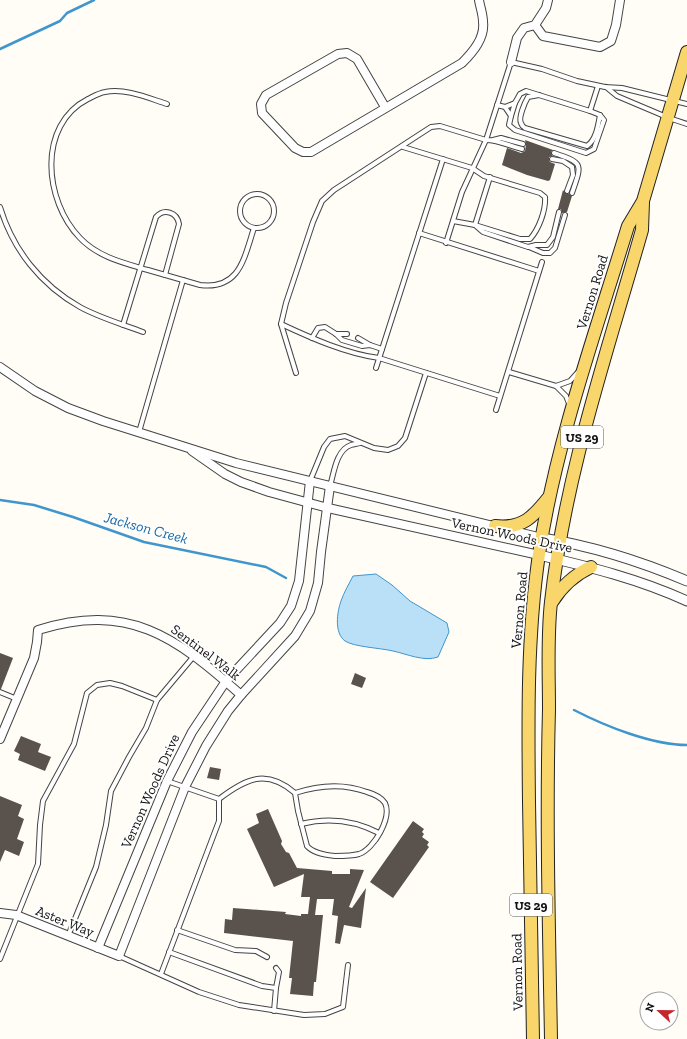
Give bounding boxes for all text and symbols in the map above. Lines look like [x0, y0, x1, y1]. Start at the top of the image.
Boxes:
street label: Vernon Road [573, 252, 612, 332]
road number: US 29 [561, 426, 603, 448]
water label: Jackson Creek [101, 508, 190, 548]
street label: Vernon Woods Drive [449, 514, 574, 557]
street label: Vernon Road [508, 571, 531, 650]
street label: Sentinel Walk [168, 621, 244, 684]
street label: Vernon Woods Drive [117, 731, 183, 852]
road number: US 29 [510, 894, 552, 916]
street label: Aster Way [33, 902, 97, 941]
street label: Vernon Road [508, 933, 527, 1012]
north arrow [639, 991, 679, 1031]
text: N [643, 1001, 658, 1014]

